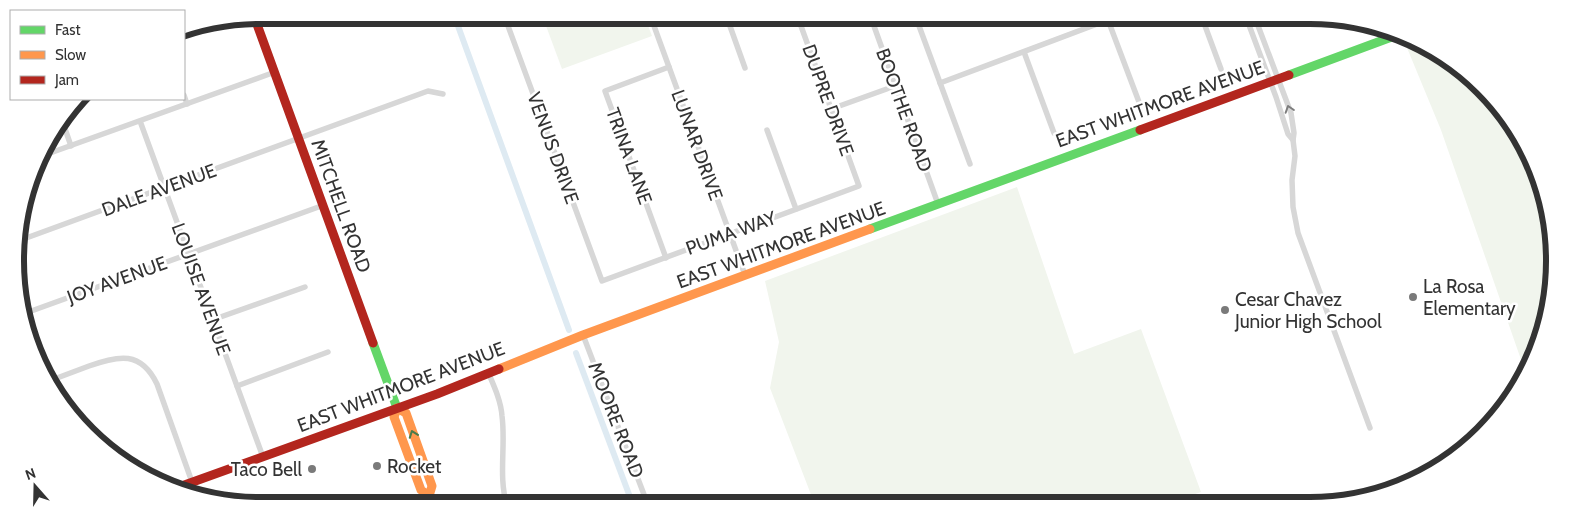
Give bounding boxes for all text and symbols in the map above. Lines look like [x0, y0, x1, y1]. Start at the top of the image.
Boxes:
legend [10, 10, 185, 100]
text: Fast [55, 21, 80, 39]
street label: DUPRE DRIVE [797, 41, 859, 159]
street label: BOOTHE ROAD [871, 45, 937, 175]
text: Slow [55, 46, 86, 64]
street label: EAST WHITMORE AVENUE [1053, 56, 1267, 152]
text: Jam [54, 71, 79, 89]
street label: LUNAR DRIVE [666, 87, 728, 203]
street label: VENUS DRIVE [522, 89, 584, 207]
street label: TRINA LANE [601, 105, 657, 207]
one-way arrow [1285, 105, 1295, 113]
street label: MITCHELL ROAD [306, 136, 376, 276]
street label: DALE AVENUE [99, 159, 219, 221]
street label: EAST WHITMORE AVENUE [674, 197, 888, 293]
street label: PUMA WAY [683, 206, 780, 260]
street label: LOUISE AVENUE [166, 220, 236, 358]
street label: JOY AVENUE [63, 251, 170, 309]
place label: La Rosa Elementary [1423, 275, 1516, 320]
place label: Cesar Chavez Junior High School [1234, 288, 1382, 333]
marker: La Rosa Elementary [1407, 291, 1419, 303]
marker: Cesar Chavez Junior High School [1219, 304, 1231, 316]
street label: EAST WHITMORE AVENUE [294, 337, 508, 437]
street label: MOORE ROAD [583, 359, 649, 481]
one-way arrow [409, 430, 419, 439]
place label: Rocket [387, 455, 442, 478]
place label: Taco Bell [231, 458, 303, 481]
marker: Rocket [371, 460, 383, 472]
north arrow [10, 461, 60, 511]
marker: Taco Bell [306, 463, 318, 475]
text: N [23, 464, 38, 484]

